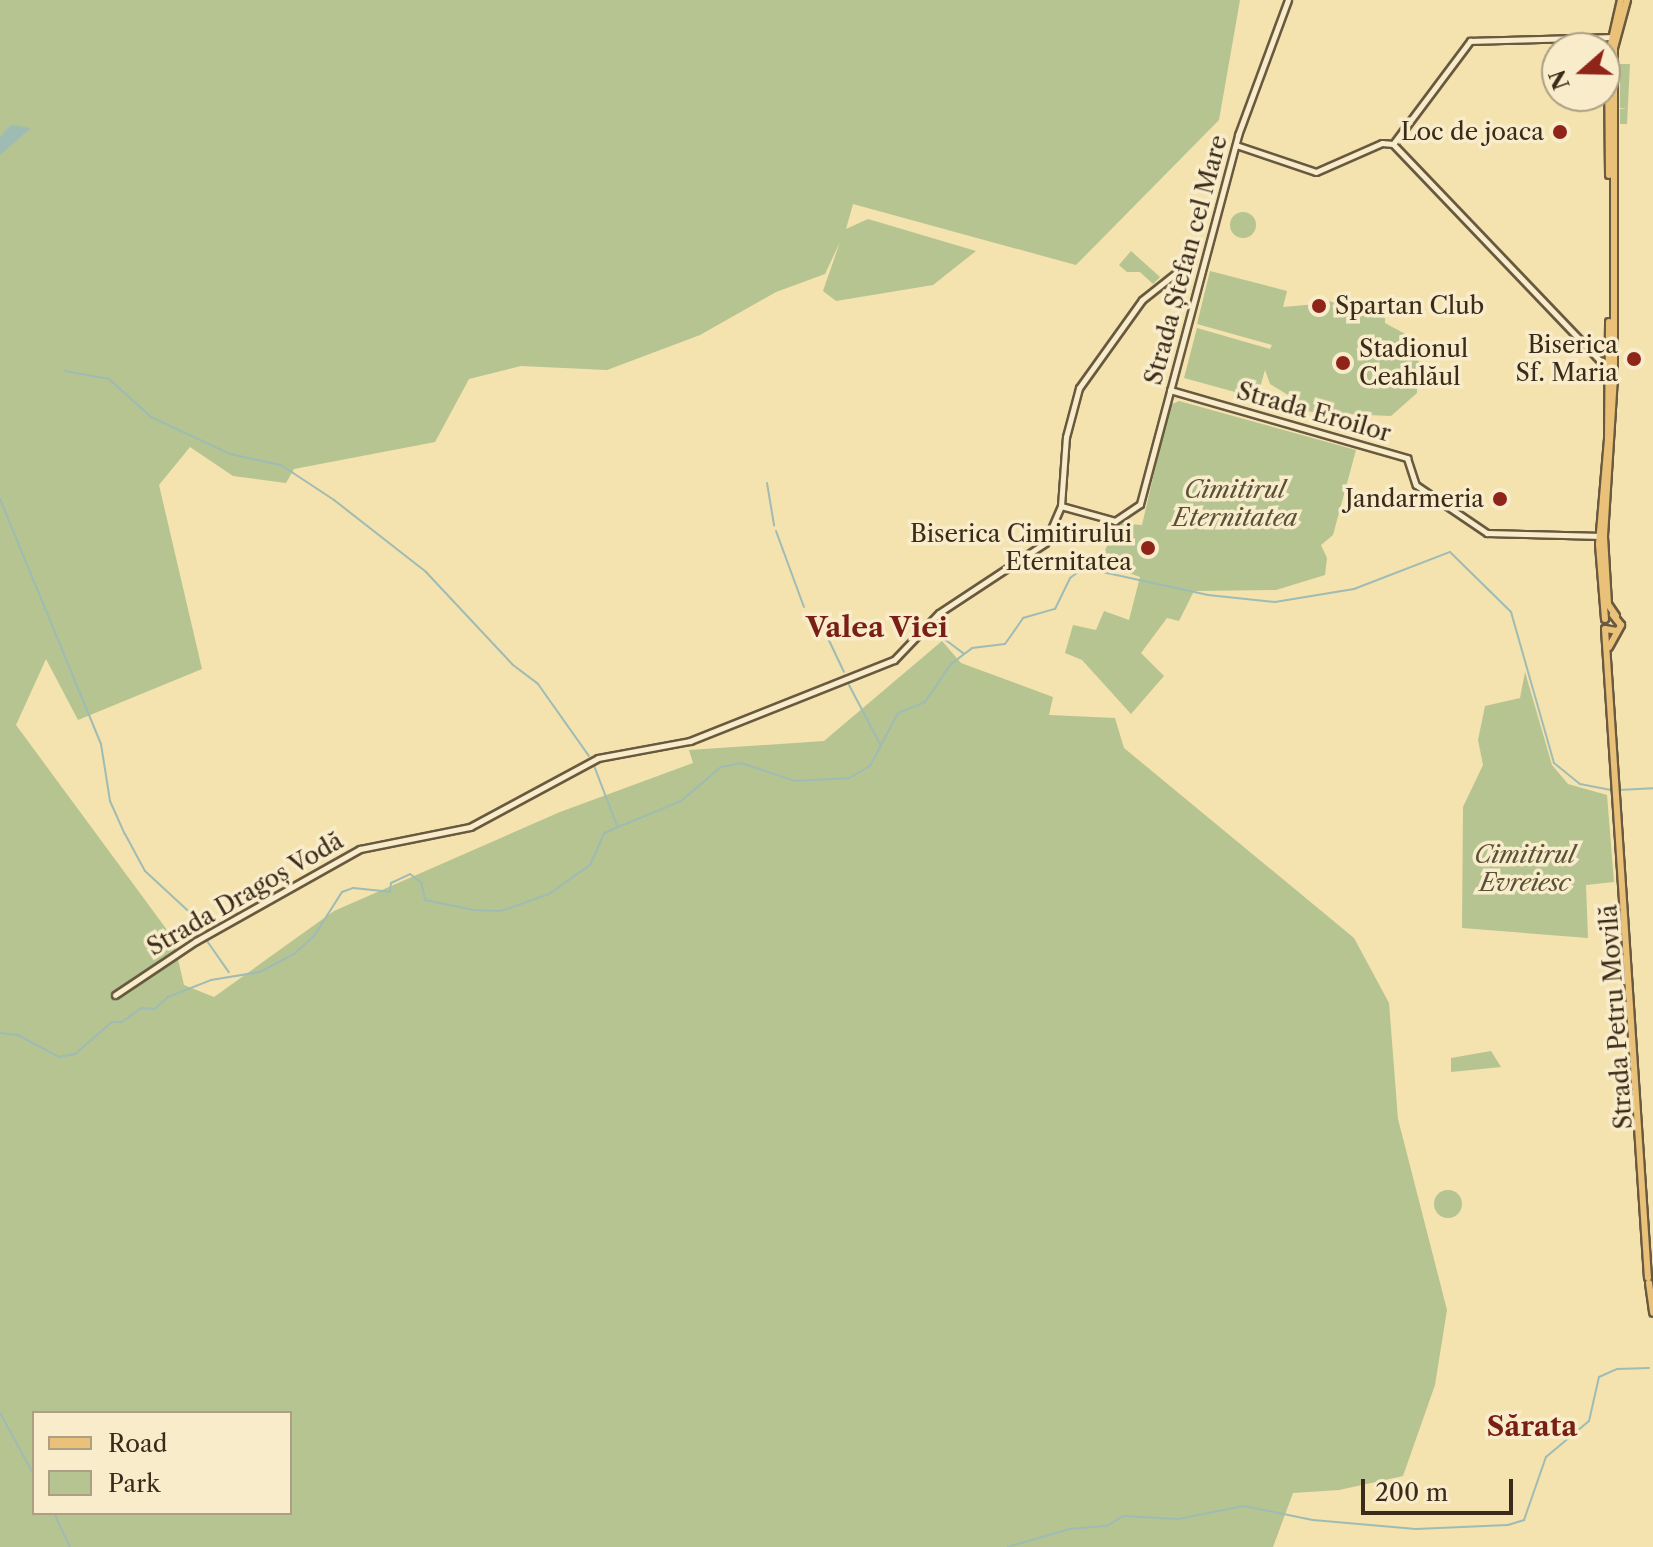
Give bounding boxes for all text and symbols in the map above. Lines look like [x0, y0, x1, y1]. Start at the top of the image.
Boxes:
north arrow [1541, 32, 1621, 112]
text: N [1544, 66, 1576, 93]
place label: Loc de joaca [1401, 118, 1544, 146]
marker: Loc de joaca [1551, 123, 1569, 141]
street label: Strada Ștefan cel Mare [1139, 132, 1233, 388]
place label: Spartan Club [1335, 292, 1484, 320]
marker: Spartan Club [1310, 297, 1328, 315]
place label: Biserica Sf. Maria [1516, 331, 1618, 387]
place label: Stadionul Ceahlăul [1359, 335, 1468, 391]
marker: Biserica Sf. Maria [1625, 350, 1643, 368]
marker: Stadionul Ceahlăul [1334, 354, 1352, 372]
street label: Strada Eroilor [1233, 376, 1395, 448]
park label: Cimitirul Eternitatea [1172, 476, 1298, 532]
place label: Jandarmeria [1345, 485, 1484, 513]
marker: Jandarmeria [1491, 490, 1509, 508]
place label: Biserica Cimitirului Eternitatea [910, 520, 1132, 576]
marker: Biserica Cimitirului Eternitatea [1139, 539, 1157, 557]
district label: Valea Viei [805, 610, 949, 644]
street label: Strada Dragoș Vodă [141, 826, 349, 962]
park label: Cimitirul Evreiesc [1474, 841, 1576, 897]
street label: Strada Petru Movilă [1594, 904, 1638, 1130]
district label: Sărata [1486, 1409, 1578, 1443]
legend [32, 1411, 292, 1515]
text: Road [108, 1429, 167, 1458]
scale bar [1365, 1463, 1517, 1513]
text: Park [108, 1469, 160, 1498]
text: 200 m [1375, 1478, 1448, 1507]

